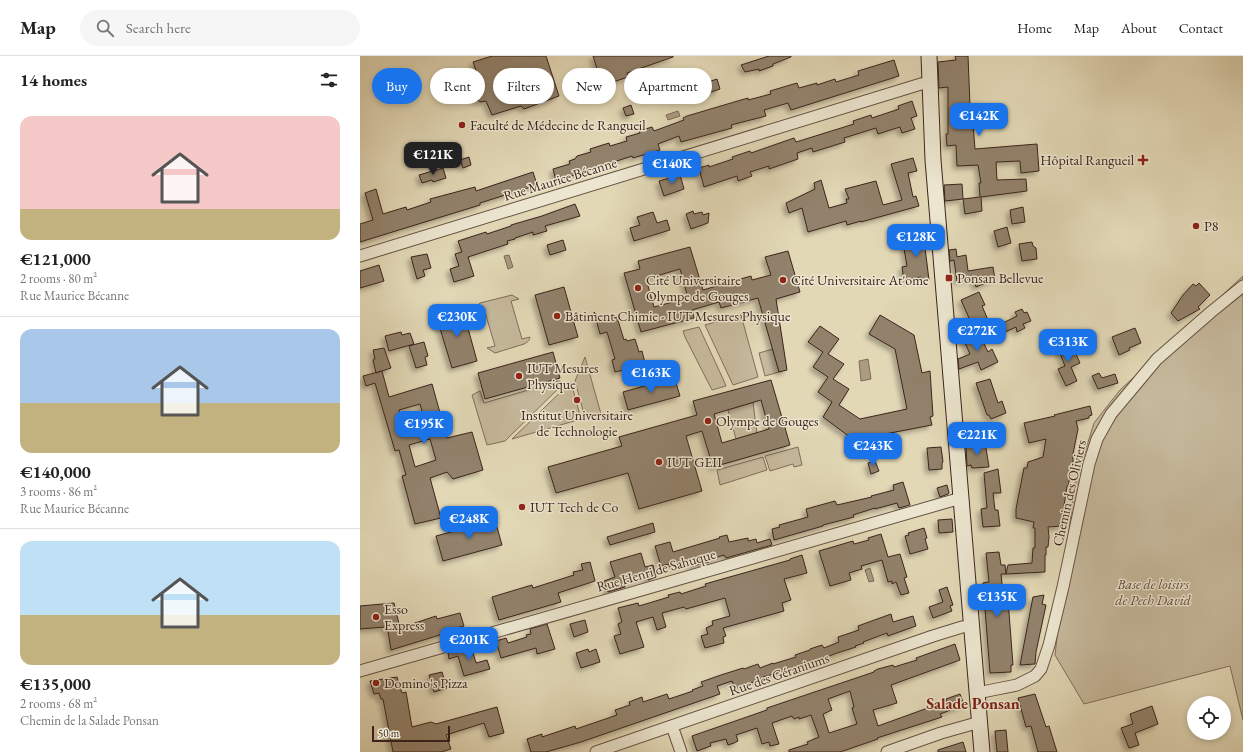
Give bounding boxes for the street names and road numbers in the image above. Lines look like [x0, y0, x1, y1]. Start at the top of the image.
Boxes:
street label: Rue Maurice Bécanne [501, 153, 619, 205]
street label: Chemin des Oliviers [1048, 438, 1090, 548]
street label: Rue Henri de Sahuque [594, 544, 718, 596]
street label: Rue des Géraniums [726, 648, 832, 700]

